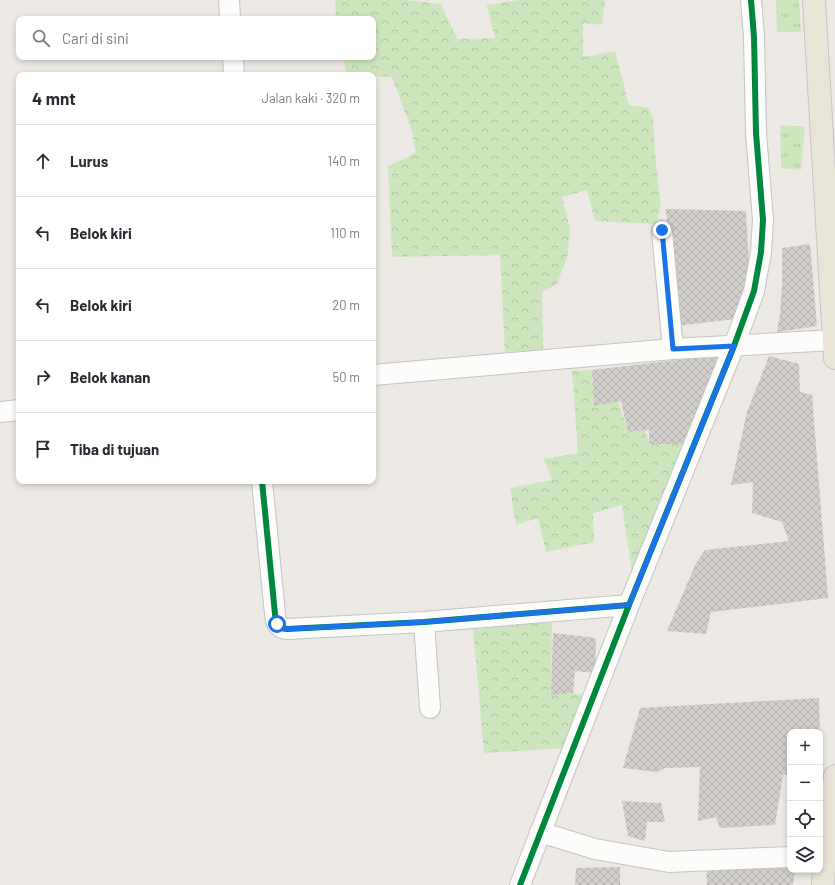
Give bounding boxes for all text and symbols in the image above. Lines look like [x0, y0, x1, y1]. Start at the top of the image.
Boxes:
search box [16, 16, 376, 60]
icon: search [30, 27, 52, 49]
text: Cari di sini [62, 29, 129, 47]
text: 4 mnt [32, 88, 76, 108]
text: Jalan kaki · 320 m [261, 90, 360, 106]
icon: ahead [32, 150, 54, 172]
text: Lurus [70, 152, 108, 170]
text: 140 m [328, 153, 360, 169]
route end [653, 221, 671, 239]
icon: left [32, 222, 54, 244]
text: Belok kiri [70, 224, 132, 242]
text: 110 m [330, 225, 360, 241]
icon: left [32, 294, 54, 316]
text: Belok kiri [70, 296, 132, 314]
text: 20 m [332, 297, 360, 313]
icon: right [32, 366, 54, 388]
text: Belok kanan [70, 368, 150, 386]
text: 50 m [333, 369, 360, 385]
icon: arrive [32, 438, 54, 460]
text: Tiba di tujuan [70, 440, 159, 458]
route start [268, 615, 286, 633]
map controls [787, 729, 823, 873]
button: + [787, 729, 823, 765]
button: − [787, 765, 823, 801]
button: locate [787, 801, 823, 837]
button: layers [787, 837, 823, 873]

